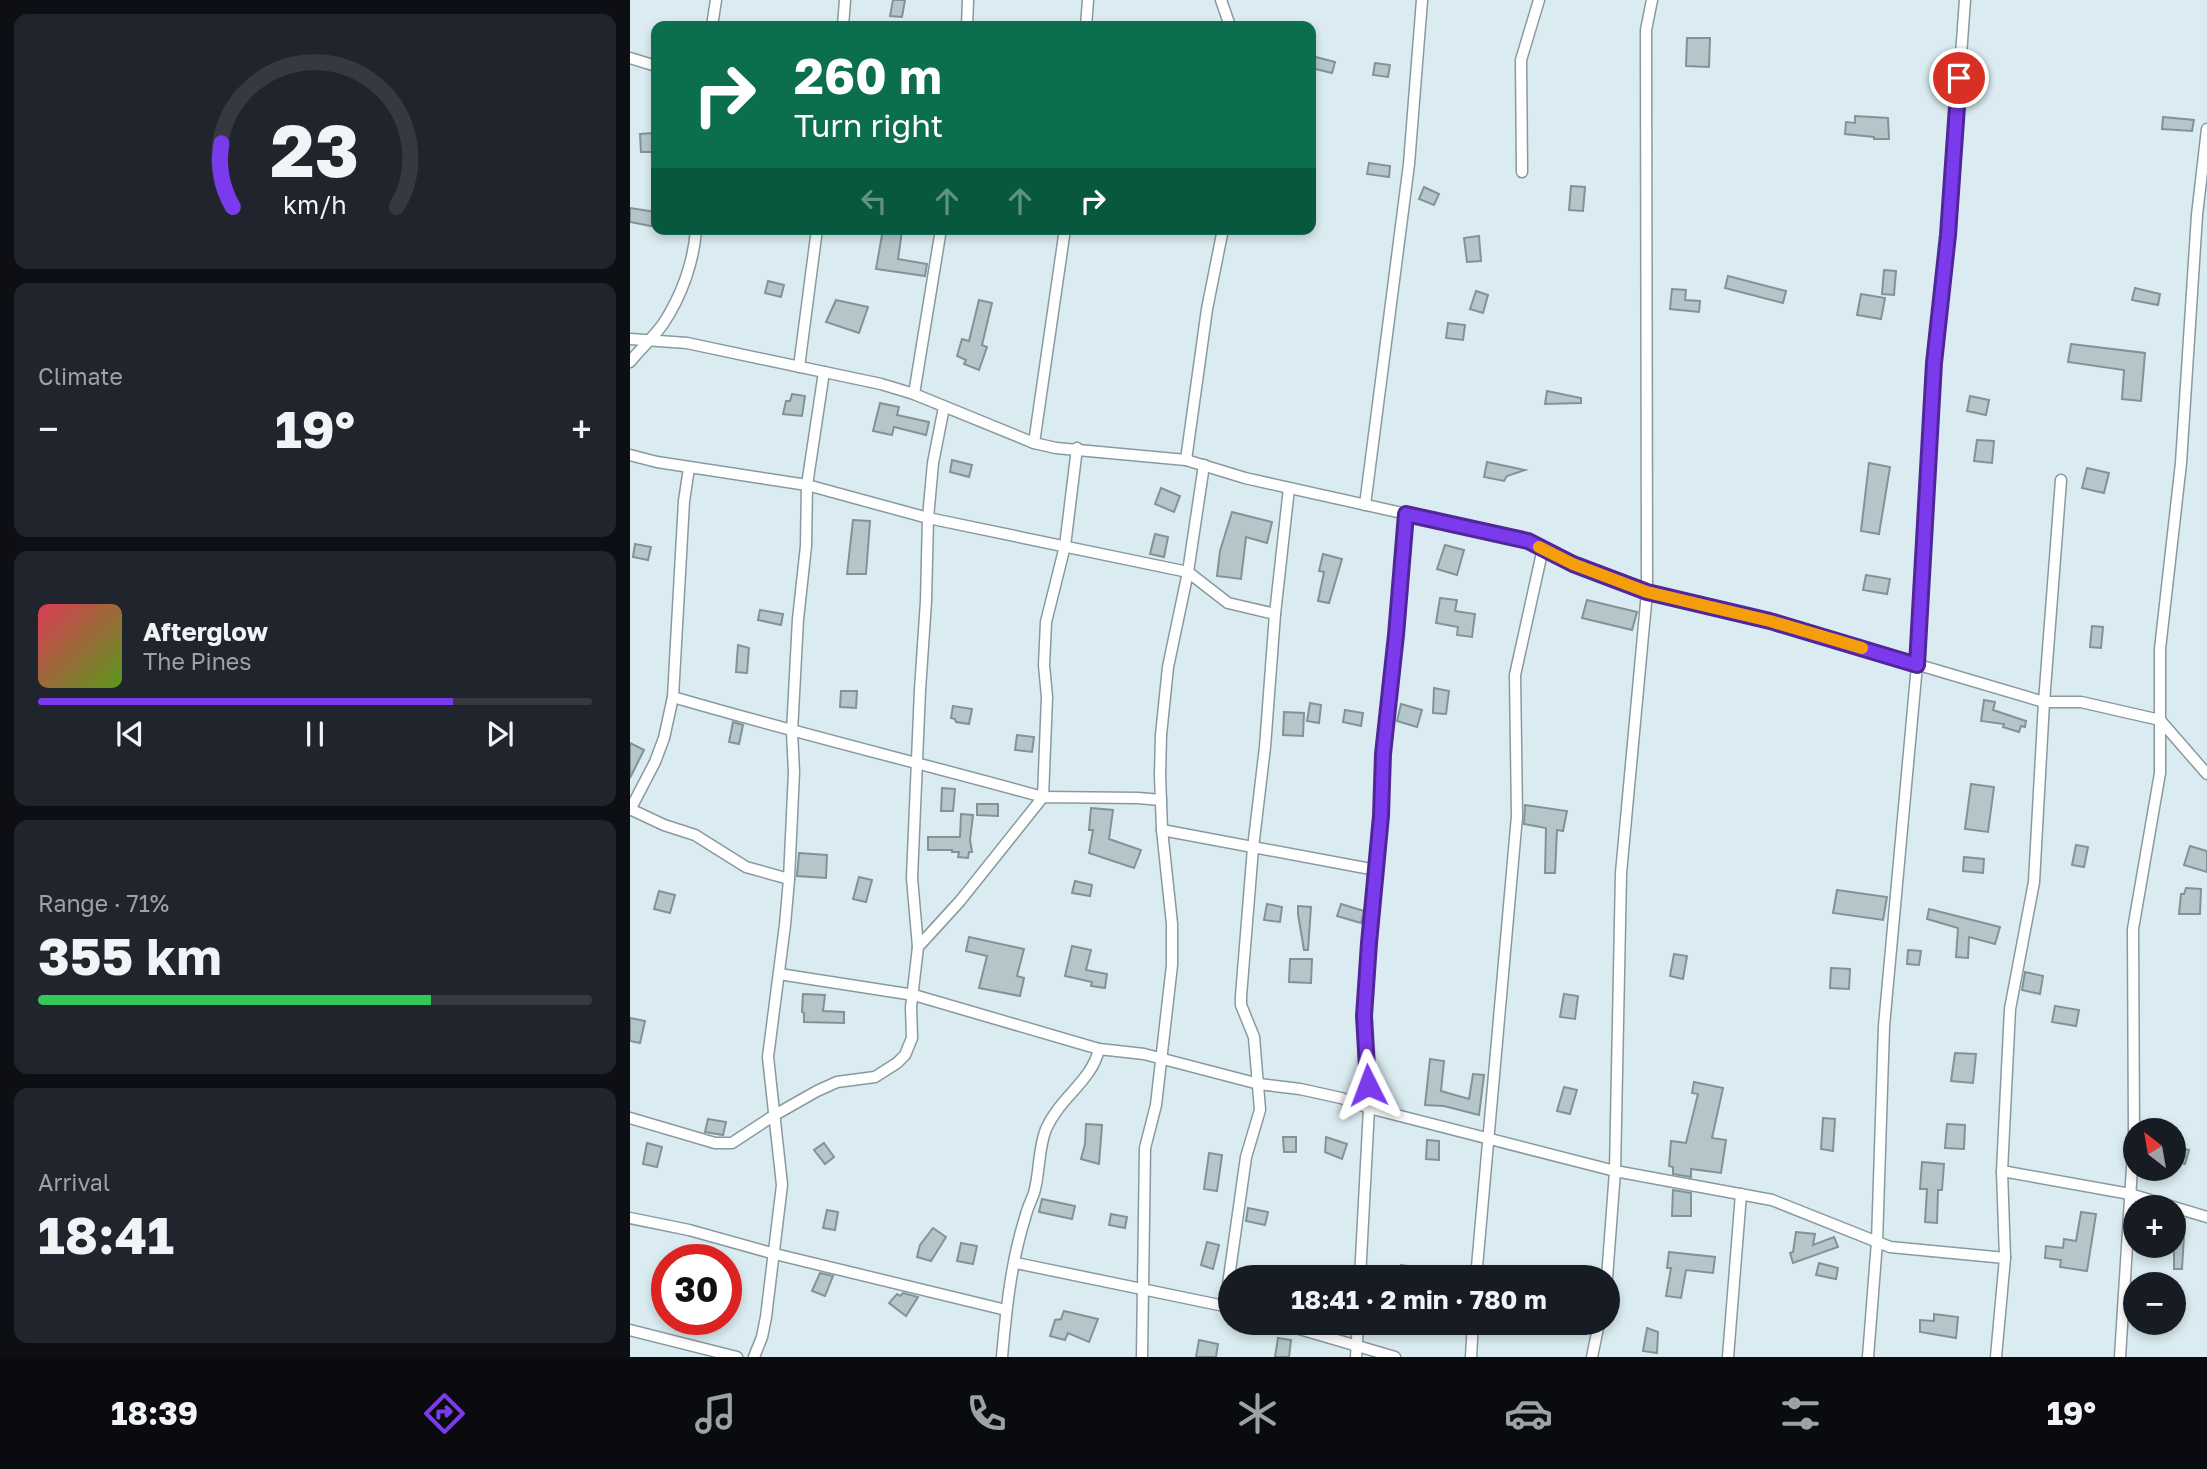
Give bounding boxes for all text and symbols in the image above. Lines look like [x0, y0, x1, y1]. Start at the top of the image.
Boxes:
text: 260 m [794, 46, 942, 105]
pin [1929, 48, 1989, 108]
icon: right [679, 49, 770, 140]
icon: arrive [1940, 59, 1978, 97]
text: Turn right [794, 106, 943, 144]
text: 23 [271, 107, 359, 194]
icon: left [855, 182, 893, 220]
icon: ahead [928, 182, 966, 220]
icon: ahead [1001, 182, 1039, 220]
icon: right [1074, 182, 1112, 220]
text: km/h [283, 189, 347, 220]
text: Climate [38, 362, 123, 390]
text: 19° [275, 397, 355, 459]
text: − [38, 406, 59, 451]
text: + [571, 406, 592, 451]
text: Afterglow [143, 616, 268, 647]
text: The Pines [143, 647, 251, 675]
icon: previous [111, 715, 149, 753]
icon: pause [296, 715, 334, 753]
icon: next [481, 715, 519, 753]
text: Range · 71% [38, 889, 169, 917]
text: 355 km [38, 924, 222, 986]
position arrow [1331, 1048, 1405, 1122]
north arrow [2123, 1118, 2186, 1181]
map controls [2123, 1118, 2186, 1335]
text: Arrival [38, 1168, 110, 1196]
button: + [2123, 1195, 2186, 1258]
text: 18:41 [38, 1203, 174, 1265]
speed limit sign: 30 [651, 1244, 742, 1335]
button: − [2123, 1272, 2186, 1335]
text: 18:41 · 2 min · 780 m [1291, 1284, 1547, 1315]
icon: directions [420, 1389, 469, 1438]
icon: music [691, 1389, 740, 1438]
icon: phone [962, 1389, 1011, 1438]
icon: climate [1233, 1389, 1282, 1438]
icon: car [1504, 1389, 1553, 1438]
icon: filters [1776, 1389, 1825, 1438]
text: 18:39 [111, 1394, 198, 1432]
text: 19° [2047, 1394, 2096, 1432]

